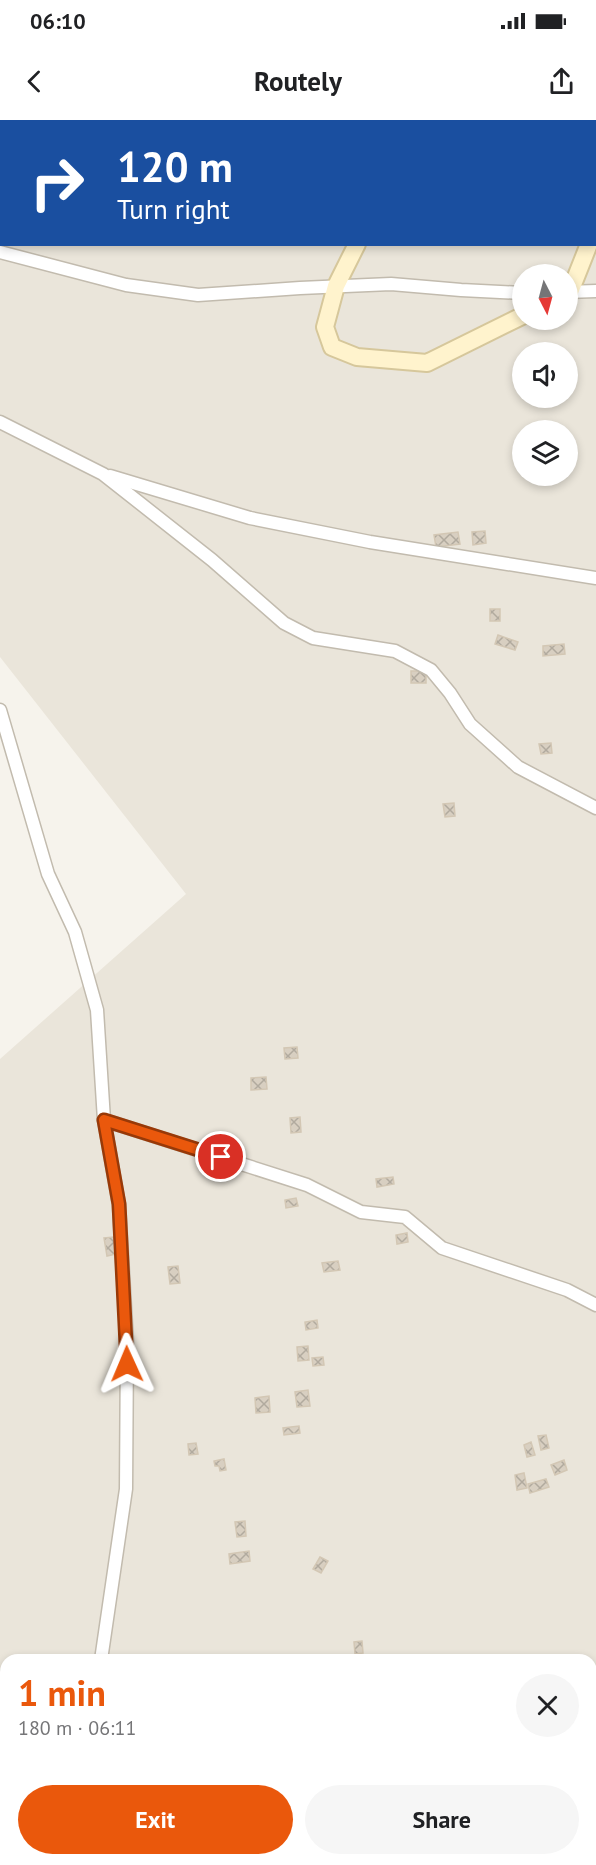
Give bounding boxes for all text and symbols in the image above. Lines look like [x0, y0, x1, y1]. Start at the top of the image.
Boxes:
text: 06:10 [30, 7, 86, 35]
text: Routely [254, 64, 342, 98]
icon: back [18, 65, 51, 98]
icon: share [545, 65, 578, 98]
text: 120 m [117, 139, 233, 194]
icon: right [18, 144, 96, 222]
text: Turn right [117, 192, 230, 226]
north arrow [512, 264, 578, 330]
map controls [512, 264, 578, 486]
button: sound [512, 342, 578, 408]
button: layers [512, 420, 578, 486]
pin [195, 1131, 246, 1182]
icon: arrive [204, 1140, 237, 1173]
position arrow [95, 1332, 159, 1396]
text: 1 min [18, 1669, 106, 1716]
button: close [516, 1674, 579, 1737]
text: 180 m · 06:11 [18, 1715, 136, 1741]
button: Exit [18, 1785, 293, 1854]
button: Share [305, 1785, 579, 1854]

